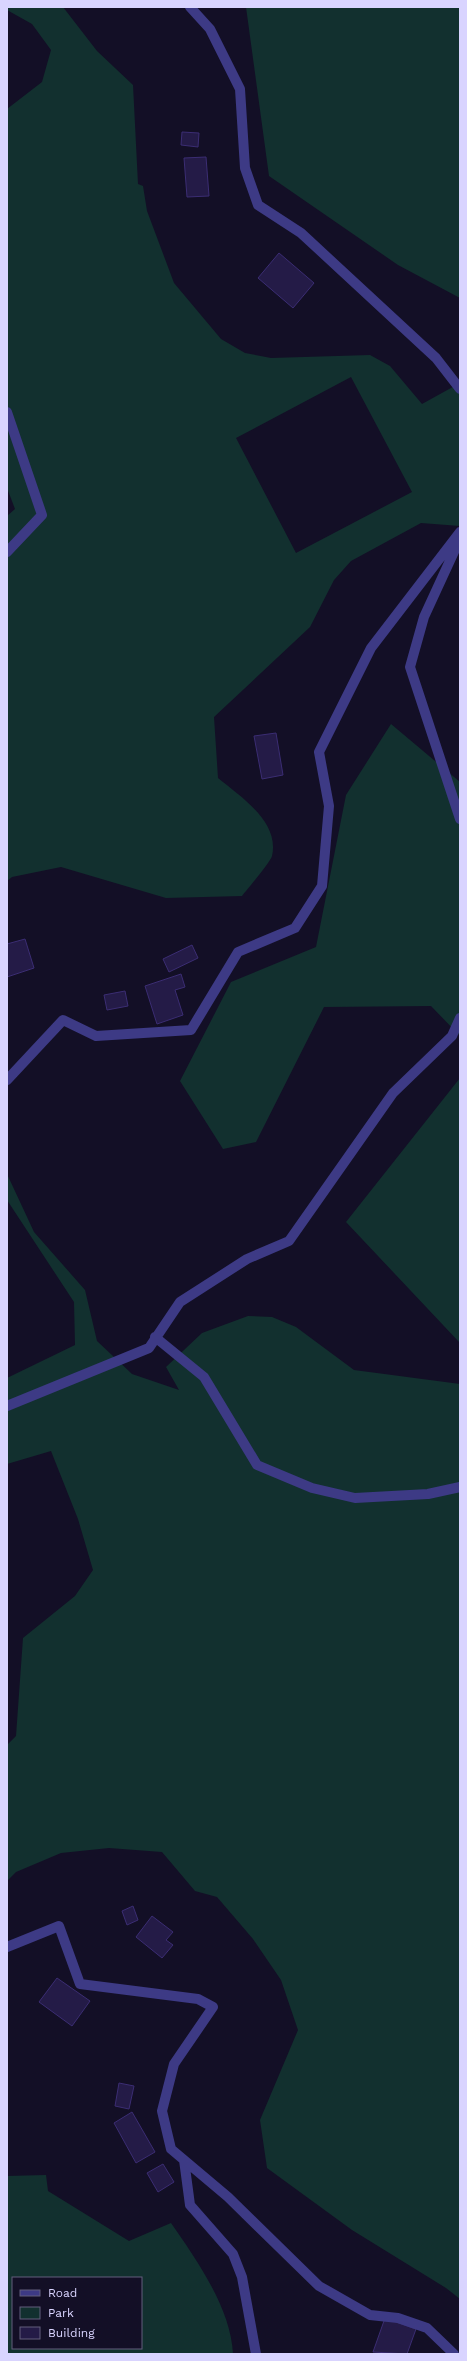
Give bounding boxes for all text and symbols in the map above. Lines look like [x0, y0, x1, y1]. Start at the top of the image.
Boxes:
legend [12, 2277, 142, 2349]
text: Road [48, 2286, 77, 2300]
text: Park [48, 2306, 74, 2320]
text: Building [48, 2326, 95, 2340]

